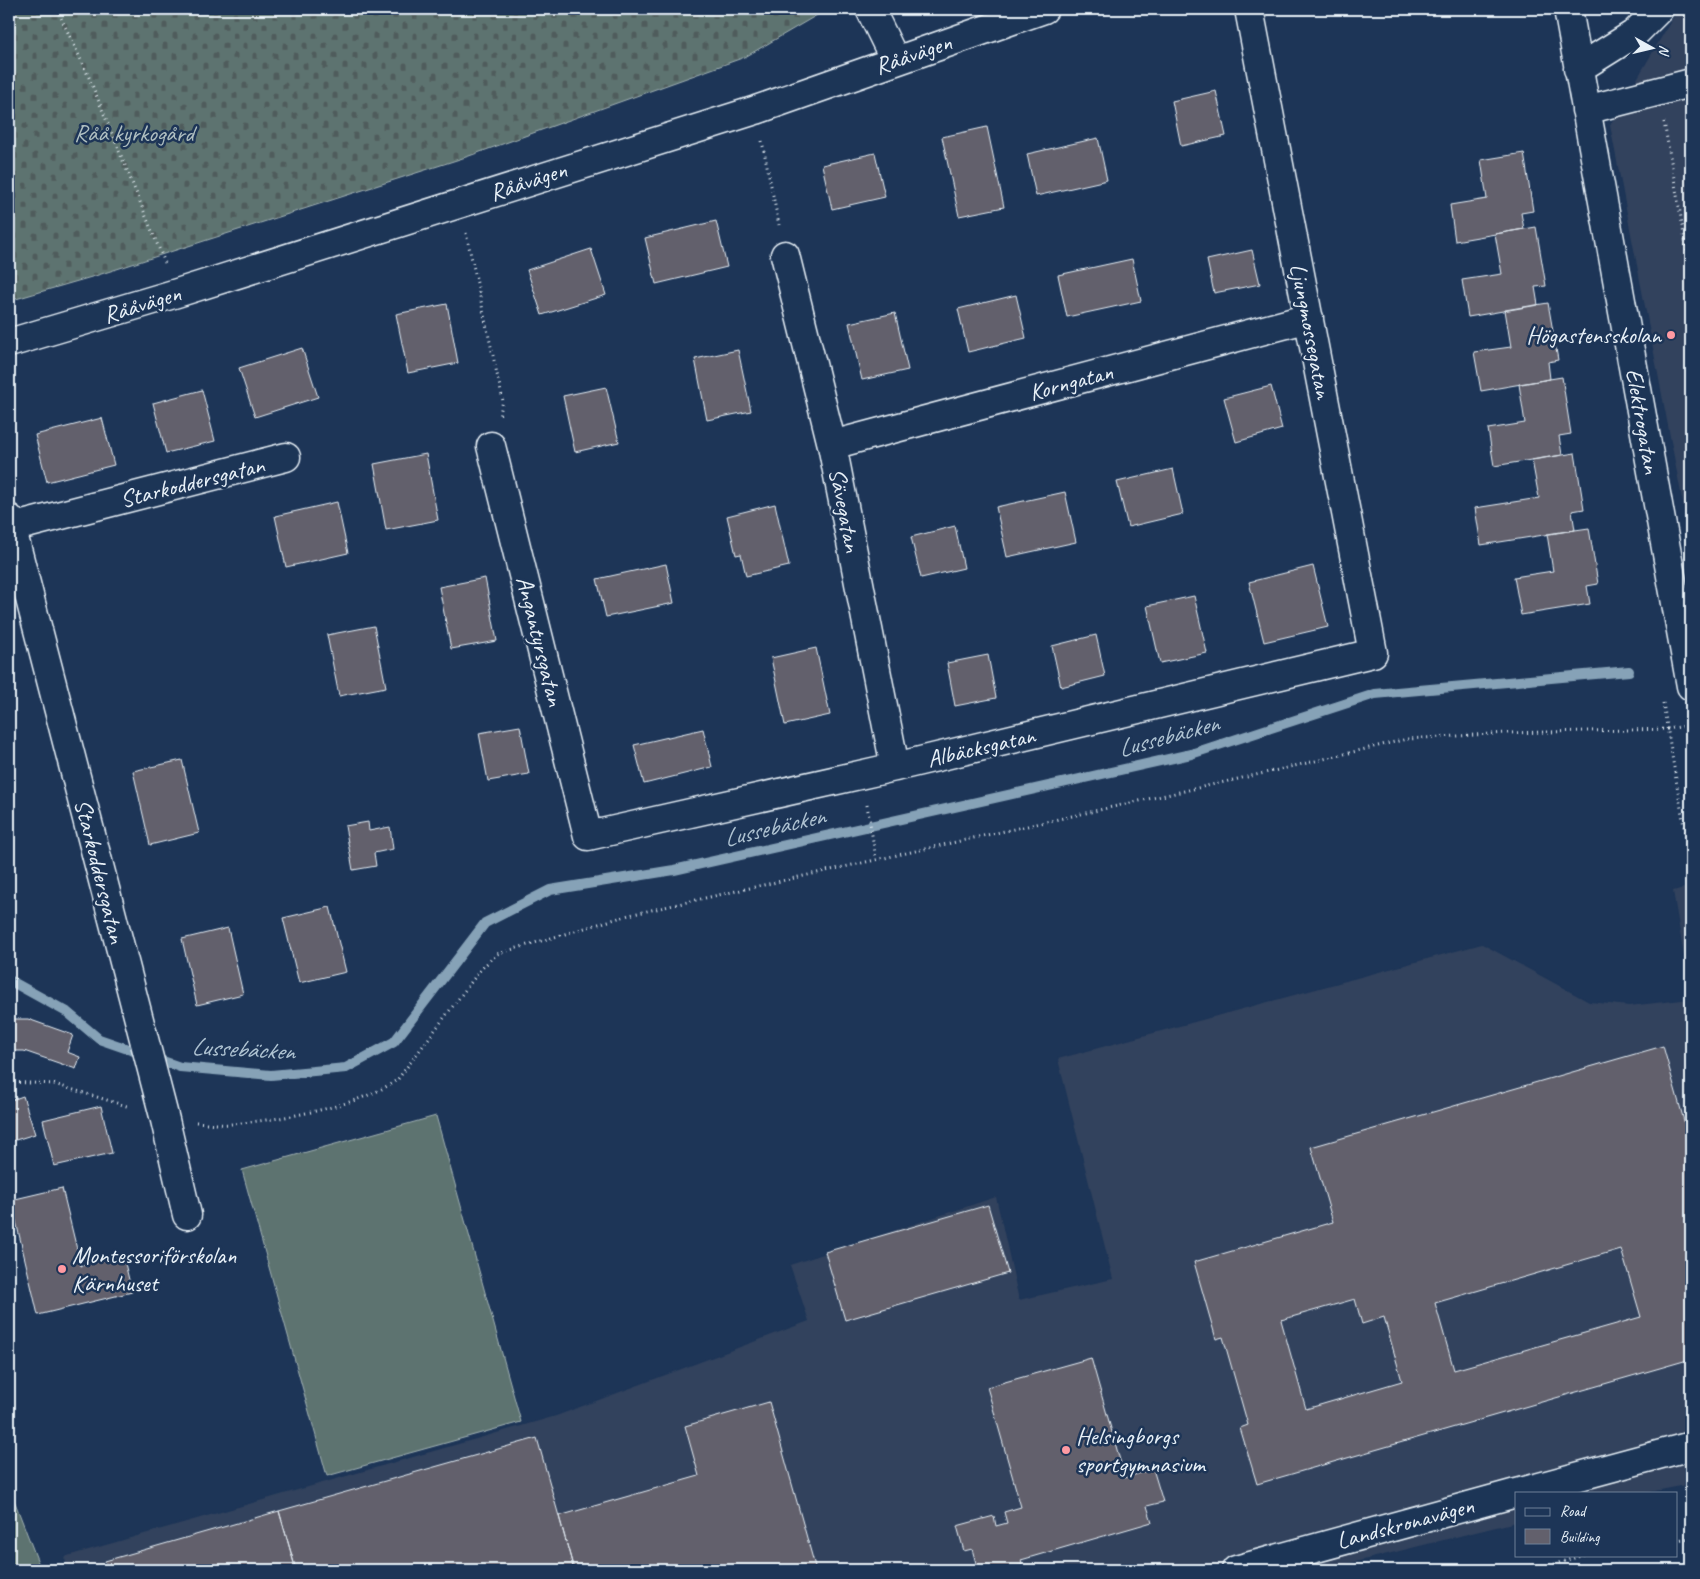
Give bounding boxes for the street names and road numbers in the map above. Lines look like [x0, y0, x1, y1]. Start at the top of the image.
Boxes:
street label: Rååvägen [871, 27, 956, 81]
street label: Rååvägen [486, 154, 571, 208]
street label: Ljungmossegatan [1283, 261, 1339, 402]
street label: Rååvägen [100, 278, 185, 330]
street label: Korngatan [1026, 356, 1116, 408]
street label: Elektrogatan [1619, 366, 1667, 477]
street label: Starkoddersgatan [117, 449, 268, 514]
street label: Sävegatan [822, 466, 868, 556]
street label: Angantyrsgatan [509, 573, 571, 710]
street label: Albäcksgatan [924, 720, 1039, 774]
street label: Starkoddersgatan [68, 796, 133, 947]
street label: Landskronavägen [1333, 1490, 1477, 1556]

